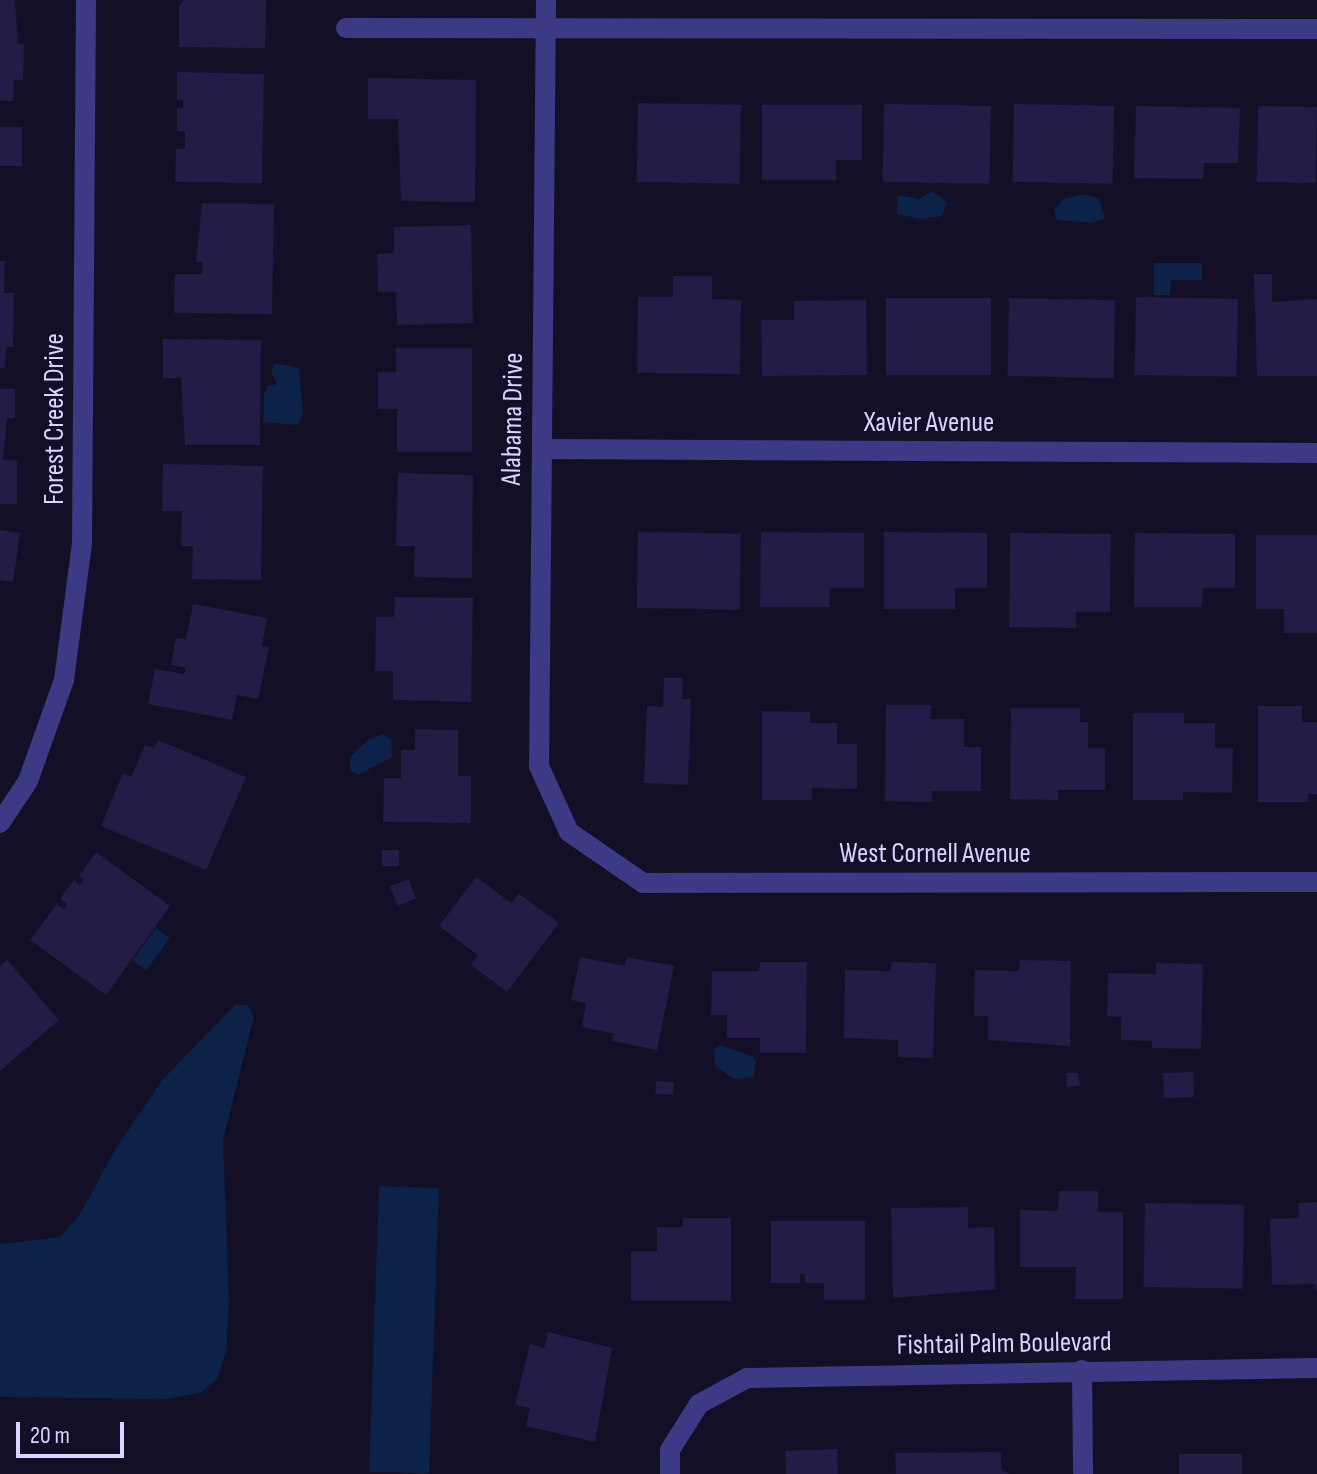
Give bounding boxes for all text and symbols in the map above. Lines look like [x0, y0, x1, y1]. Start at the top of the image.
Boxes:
street label: Forest Creek Drive [38, 333, 72, 505]
street label: Alabama Drive [495, 352, 531, 486]
street label: Xavier Avenue [864, 406, 994, 440]
street label: West Cornell Avenue [839, 837, 1031, 871]
street label: Fishtail Palm Boulevard [896, 1325, 1112, 1363]
scale bar [20, 1406, 128, 1456]
text: 20 m [30, 1421, 70, 1450]

